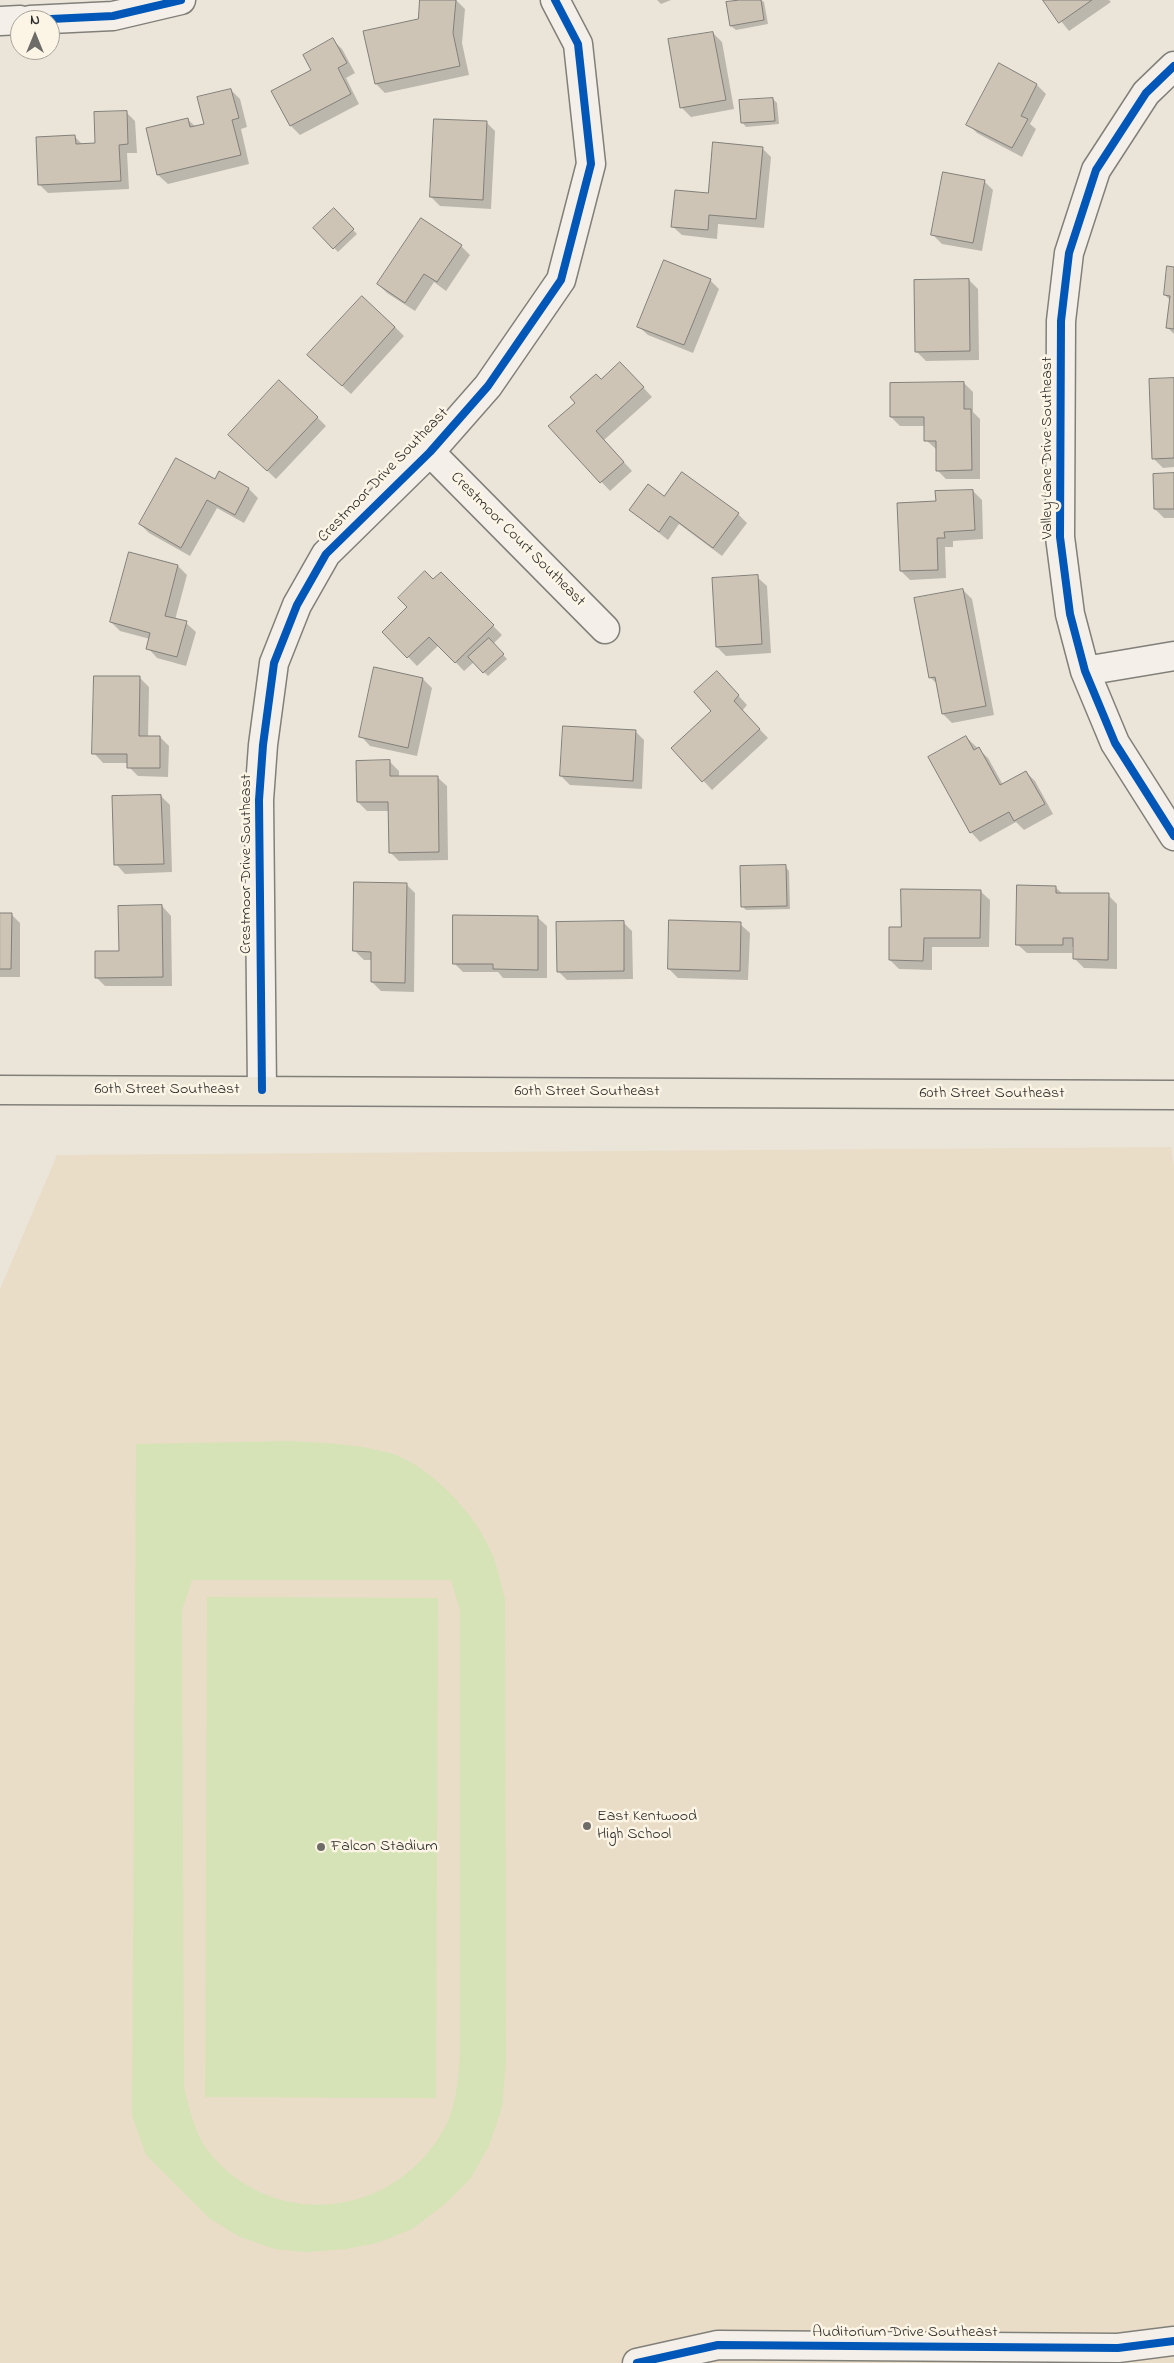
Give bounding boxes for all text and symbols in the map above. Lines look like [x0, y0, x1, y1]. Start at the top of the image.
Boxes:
north arrow [10, 10, 60, 60]
text: N [30, 10, 40, 31]
street label: Valley Lane Drive Southeast [1038, 357, 1058, 539]
street label: Crestmoor Drive Southeast [315, 405, 453, 547]
street label: Crestmoor Court Southeast [446, 469, 588, 611]
street label: Crestmoor Drive Southeast [237, 774, 257, 954]
street label: 60th Street Southeast [94, 1080, 240, 1100]
street label: 60th Street Southeast [514, 1082, 660, 1102]
street label: 60th Street Southeast [919, 1084, 1065, 1104]
place label: East Kentwood High School [597, 1807, 697, 1845]
marker: East Kentwood High School [581, 1820, 593, 1832]
place label: Falcon Stadium [331, 1837, 438, 1857]
marker: Falcon Stadium [315, 1841, 327, 1853]
street label: Auditorium Drive Southeast [812, 2323, 998, 2343]

